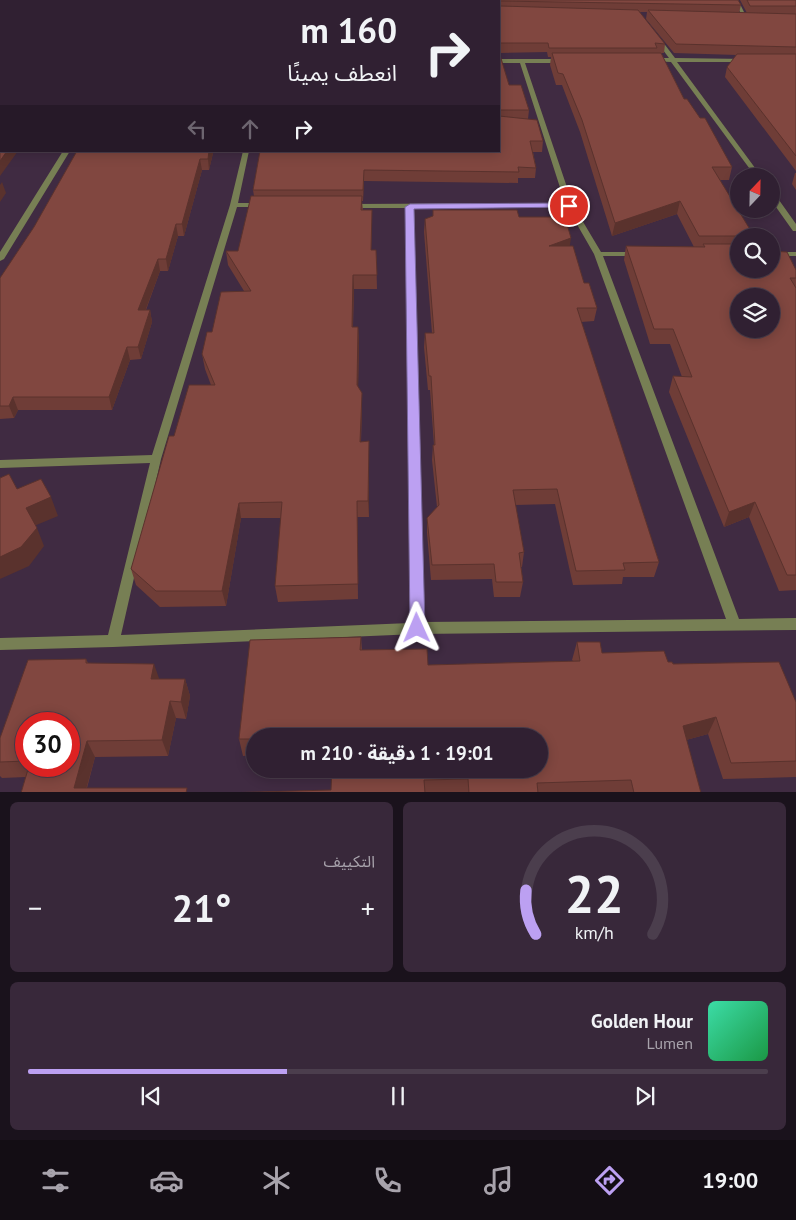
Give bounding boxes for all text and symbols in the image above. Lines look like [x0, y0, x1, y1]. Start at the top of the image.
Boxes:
text: 160 m [300, 7, 397, 53]
icon: right [415, 20, 480, 85]
text: انعطف يمينًا [287, 59, 397, 87]
icon: left [183, 115, 211, 143]
icon: ahead [236, 115, 264, 143]
icon: right [289, 115, 317, 143]
north arrow [730, 168, 780, 218]
map controls [730, 168, 780, 338]
pin [548, 185, 590, 227]
icon: arrive [555, 192, 583, 220]
button: search [730, 228, 780, 278]
button: layers [730, 288, 780, 338]
position arrow [390, 601, 442, 653]
speed limit sign: 30 [15, 712, 80, 777]
text: 19:01 · 1 دقيقة · 210 m [301, 741, 493, 765]
text: التكييف [323, 851, 375, 871]
text: 22 [565, 860, 624, 927]
text: 21° [172, 883, 231, 932]
text: − [28, 889, 42, 926]
text: + [361, 889, 375, 926]
text: km/h [575, 921, 614, 944]
text: Golden Hour [591, 1009, 693, 1033]
text: Lumen [647, 1033, 693, 1053]
icon: previous [137, 1082, 165, 1110]
icon: pause [384, 1082, 412, 1110]
icon: next [631, 1082, 659, 1110]
icon: filters [38, 1163, 73, 1198]
icon: car [149, 1163, 184, 1198]
icon: climate [259, 1163, 294, 1198]
icon: phone [370, 1163, 405, 1198]
icon: music [481, 1163, 516, 1198]
icon: directions [592, 1163, 627, 1198]
text: 19:00 [702, 1166, 758, 1194]

